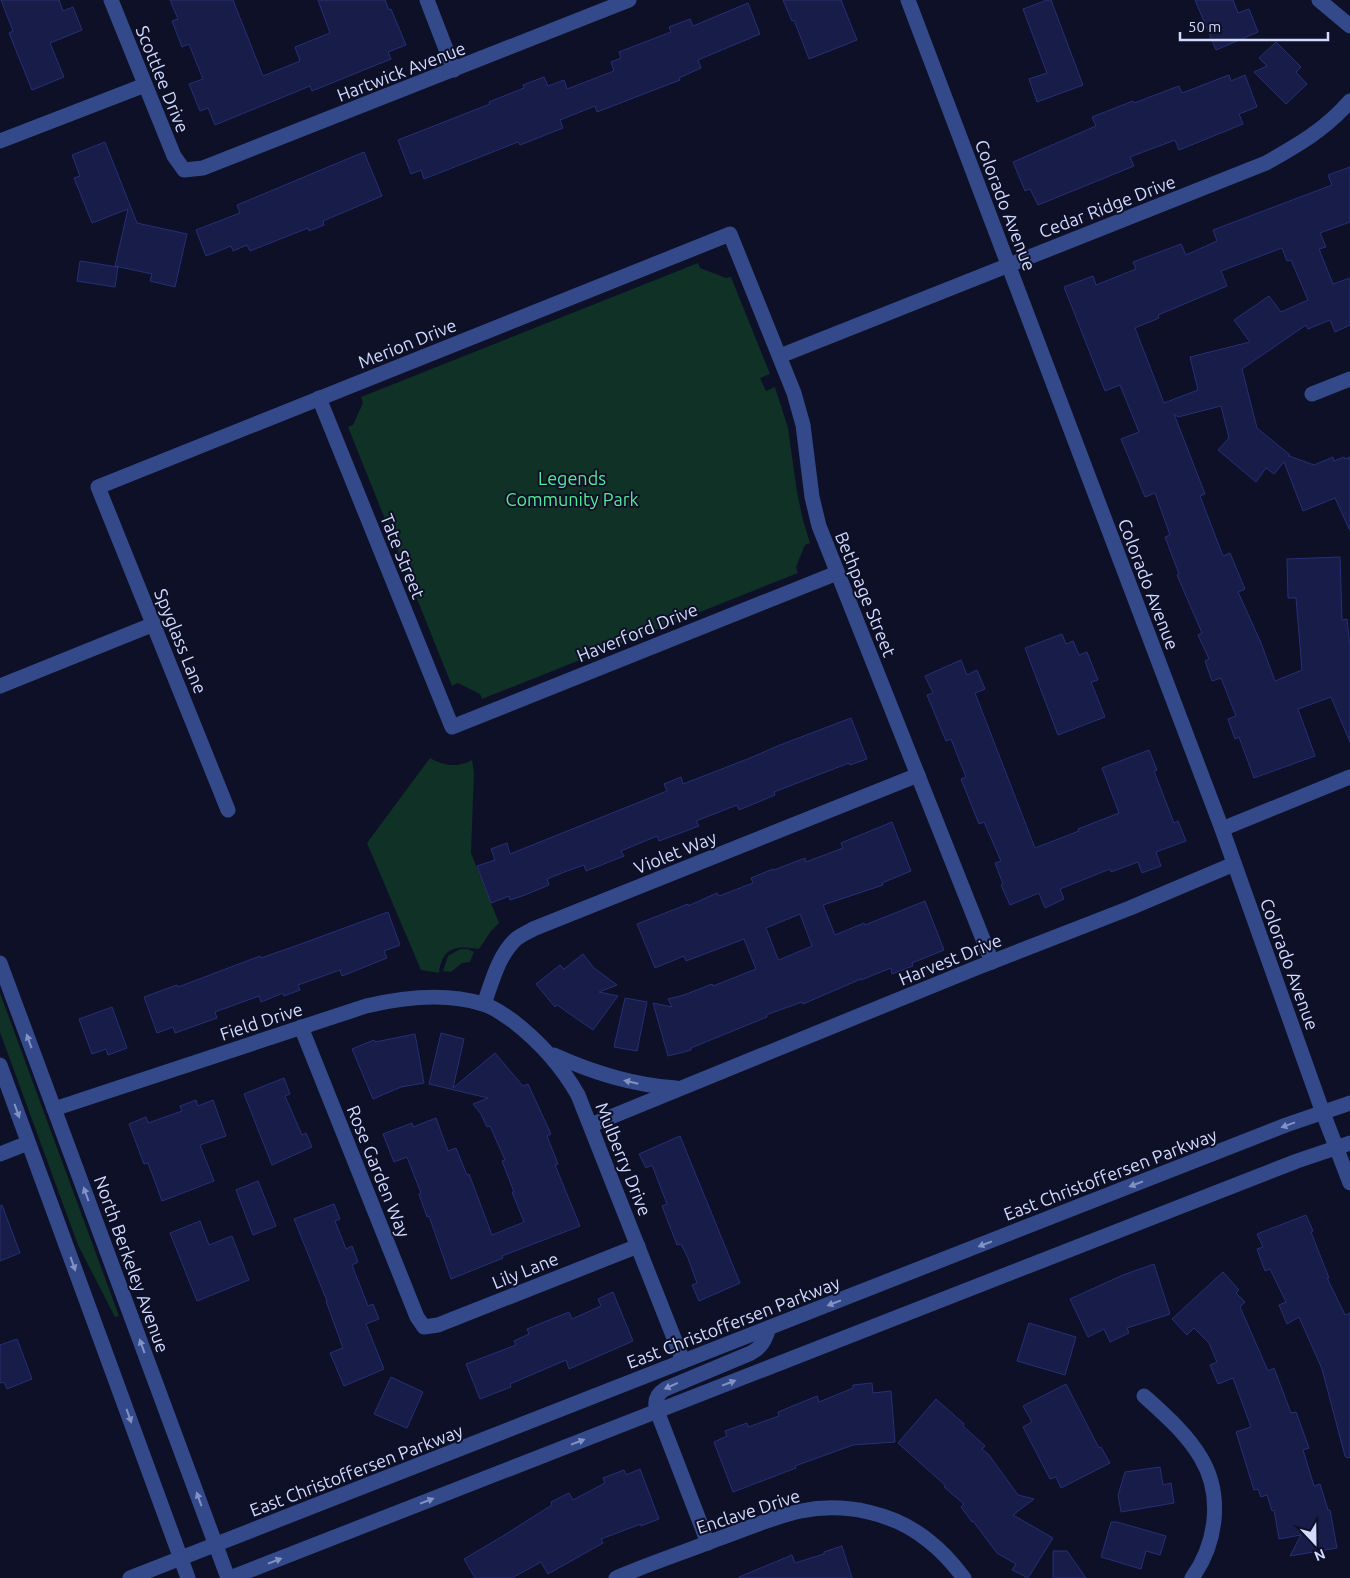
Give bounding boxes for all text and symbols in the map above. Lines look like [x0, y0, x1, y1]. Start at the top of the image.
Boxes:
scale bar [1180, 10, 1328, 42]
text: 50 m [1188, 18, 1221, 35]
street label: Scottlee Drive [132, 23, 194, 135]
street label: Hartwick Avenue [334, 37, 468, 105]
street label: Colorado Avenue [972, 137, 1040, 273]
street label: Cedar Ridge Drive [1036, 171, 1178, 241]
street label: Merion Drive [355, 314, 459, 372]
park label: Legends Community Park [505, 468, 639, 509]
street label: Tate Street [377, 511, 429, 601]
street label: Colorado Avenue [1115, 516, 1183, 652]
street label: Bethpage Street [832, 529, 900, 659]
street label: Spyglass Lane [151, 586, 211, 696]
street label: Haverford Drive [574, 599, 700, 665]
street label: Violet Way [631, 826, 719, 878]
street label: Colorado Avenue [1257, 895, 1323, 1033]
street label: Harvest Drive [896, 929, 1004, 989]
street label: Field Drive [217, 998, 305, 1044]
one-way arrow [25, 1034, 32, 1049]
one-way arrow [624, 1078, 639, 1086]
street label: Mulberry Drive [592, 1099, 656, 1219]
street label: Rose Garden Way [343, 1102, 415, 1240]
one-way arrow [13, 1104, 21, 1119]
one-way arrow [1280, 1122, 1295, 1129]
street label: East Christoffersen Parkway [1001, 1124, 1220, 1224]
street label: North Berkeley Avenue [91, 1173, 173, 1355]
one-way arrow [1129, 1181, 1143, 1189]
one-way arrow [82, 1186, 90, 1201]
one-way arrow [978, 1240, 992, 1248]
street label: Lily Lane [489, 1248, 561, 1292]
one-way arrow [69, 1257, 77, 1272]
street label: East Christoffersen Parkway [624, 1272, 843, 1372]
one-way arrow [826, 1300, 841, 1307]
one-way arrow [138, 1338, 146, 1353]
one-way arrow [722, 1379, 737, 1387]
one-way arrow [664, 1383, 678, 1391]
one-way arrow [126, 1409, 133, 1424]
street label: East Christoffersen Parkway [247, 1420, 466, 1520]
one-way arrow [571, 1438, 586, 1446]
street label: Enclave Drive [694, 1485, 802, 1537]
one-way arrow [195, 1491, 202, 1506]
one-way arrow [419, 1497, 434, 1504]
north arrow [1290, 1518, 1340, 1568]
text: N [1312, 1546, 1328, 1564]
one-way arrow [268, 1556, 282, 1564]

